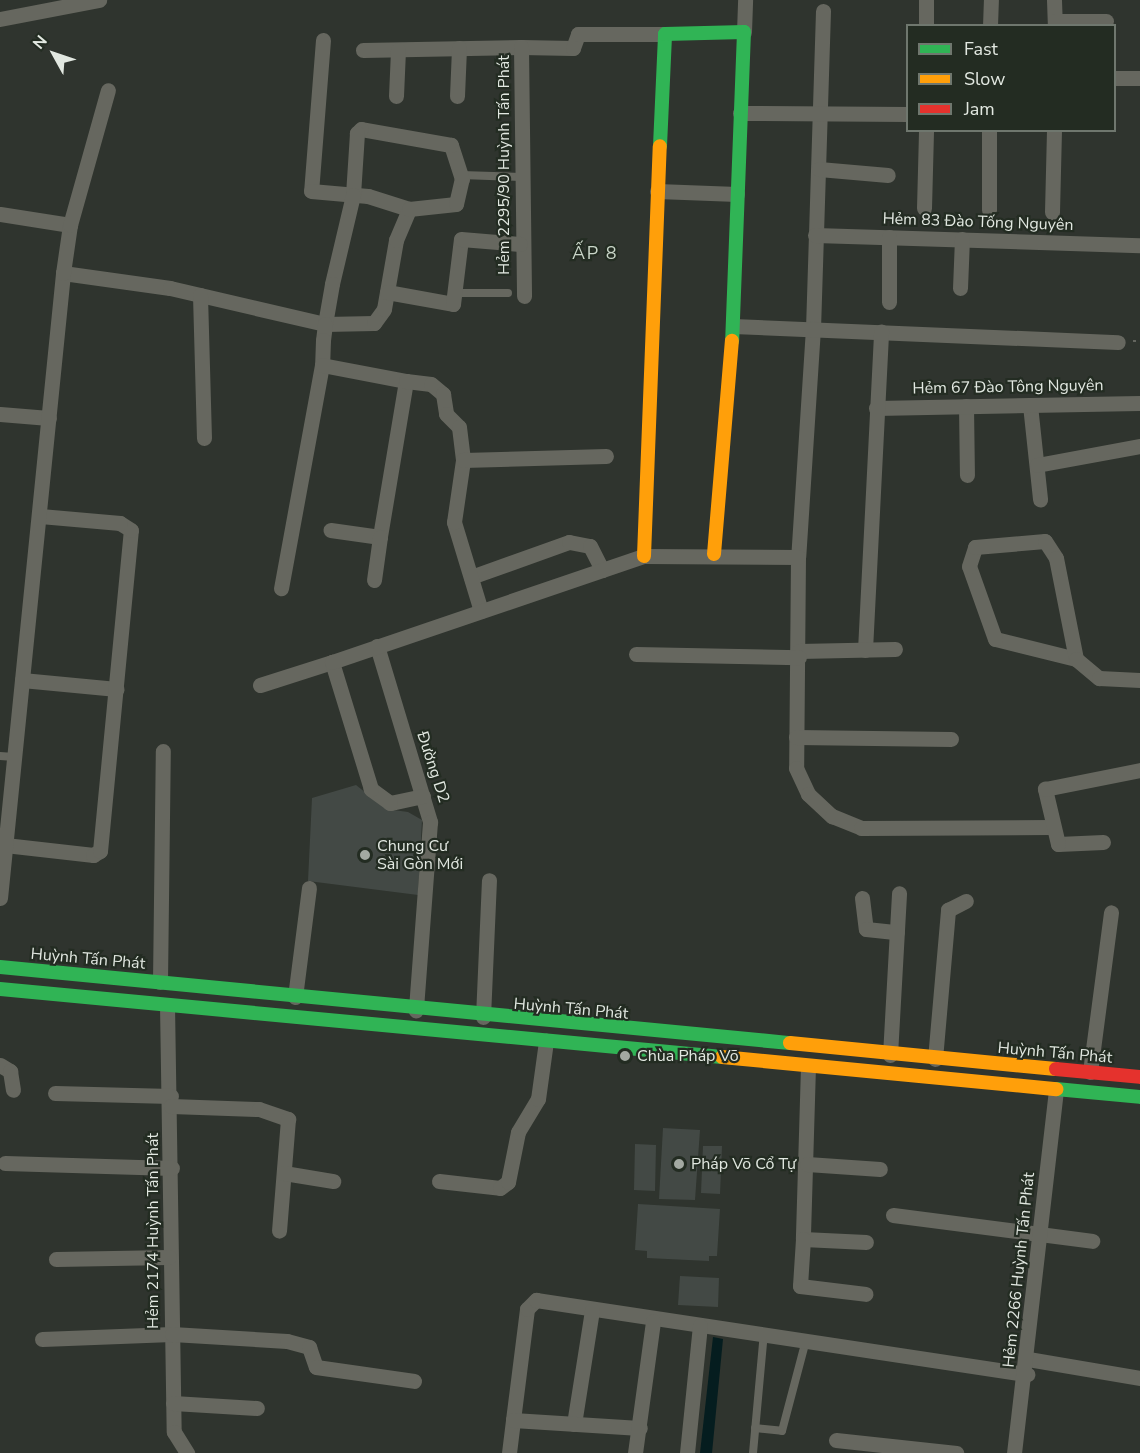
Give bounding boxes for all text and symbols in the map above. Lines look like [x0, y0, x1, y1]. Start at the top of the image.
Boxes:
north arrow [24, 24, 84, 84]
legend [906, 24, 1116, 132]
text: N [28, 31, 52, 54]
text: Fast [964, 37, 998, 61]
street label: Hẻm 2295/90 Huỳnh Tấn Phát [494, 55, 514, 275]
text: Slow [964, 67, 1005, 91]
text: Jam [964, 97, 995, 121]
street label: Hẻm 83 Đào Tống Nguyên [882, 209, 1074, 235]
district label: ẤP 8 [572, 242, 618, 264]
street label: Hẻm 67 Đào Tông Nguyên [912, 376, 1104, 398]
street label: Đường D2 [412, 729, 454, 805]
place label: Chung Cư Sài Gòn Mới [377, 836, 463, 874]
marker: Chung Cư Sài Gòn Mới [358, 848, 372, 862]
street label: Huỳnh Tấn Phát [30, 944, 146, 974]
street label: Huỳnh Tấn Phát [513, 994, 629, 1024]
street label: Huỳnh Tấn Phát [997, 1038, 1113, 1068]
place label: Chùa Pháp Võ [637, 1046, 739, 1066]
marker: Chùa Pháp Võ [618, 1049, 632, 1063]
street label: Hẻm 2174 Huỳnh Tấn Phát [143, 1133, 163, 1329]
place label: Pháp Võ Cổ Tự [691, 1154, 796, 1174]
marker: Pháp Võ Cổ Tự [672, 1157, 686, 1171]
street label: Hẻm 2266 Huỳnh Tấn Phát [999, 1172, 1039, 1368]

